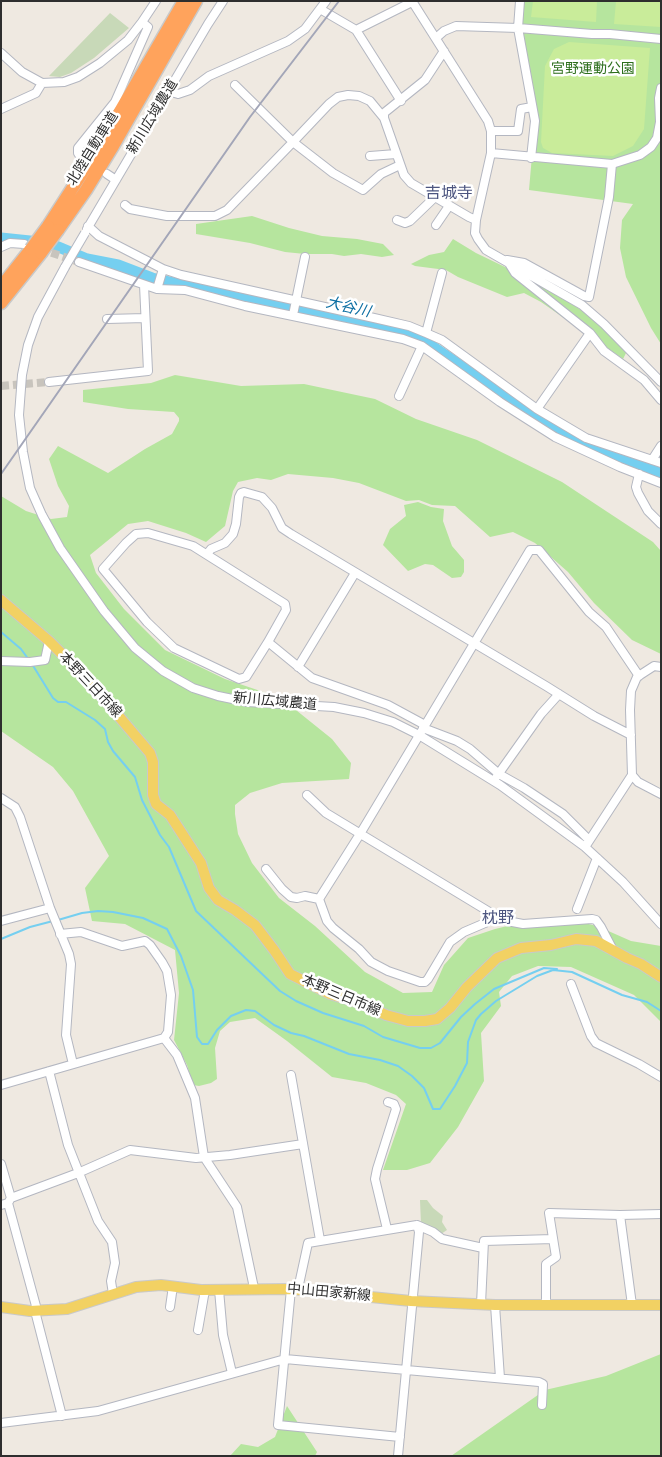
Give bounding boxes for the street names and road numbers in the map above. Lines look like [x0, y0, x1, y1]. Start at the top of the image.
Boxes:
street label: 新川広域農道 [124, 77, 182, 157]
street label: 北陸自動車道 [64, 109, 122, 189]
street label: 本野三日市線 [55, 649, 125, 721]
street label: 新川広域農道 [232, 690, 318, 714]
street label: 本野三日市線 [299, 972, 383, 1020]
street label: 中山田家新線 [286, 1281, 372, 1305]

